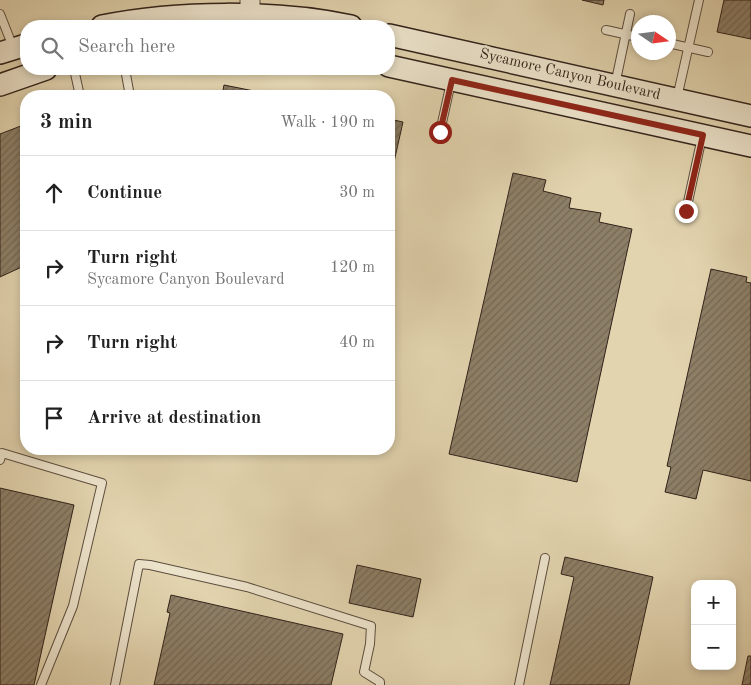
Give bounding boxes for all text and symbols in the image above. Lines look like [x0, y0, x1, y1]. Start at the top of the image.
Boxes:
north arrow [631, 15, 676, 60]
search box [20, 20, 395, 75]
icon: search [38, 34, 66, 62]
text: Search here [78, 38, 175, 57]
street label: Sycamore Canyon Boulevard [478, 47, 662, 103]
text: 3 min [40, 112, 93, 133]
text: Walk · 190 m [280, 115, 375, 131]
route start [429, 121, 452, 144]
icon: ahead [40, 179, 68, 207]
text: Continue [87, 184, 162, 203]
text: 30 m [339, 185, 375, 201]
route end [675, 200, 698, 223]
text: Turn right [87, 249, 177, 268]
icon: right [40, 254, 68, 282]
text: 120 m [330, 260, 375, 276]
text: Sycamore Canyon Boulevard [87, 272, 285, 288]
icon: right [40, 329, 68, 357]
text: Turn right [87, 334, 177, 353]
text: 40 m [339, 335, 375, 351]
icon: arrive [40, 404, 68, 432]
text: Arrive at destination [87, 409, 261, 428]
map controls [691, 580, 736, 670]
button: + [691, 580, 736, 625]
button: − [691, 625, 736, 670]

